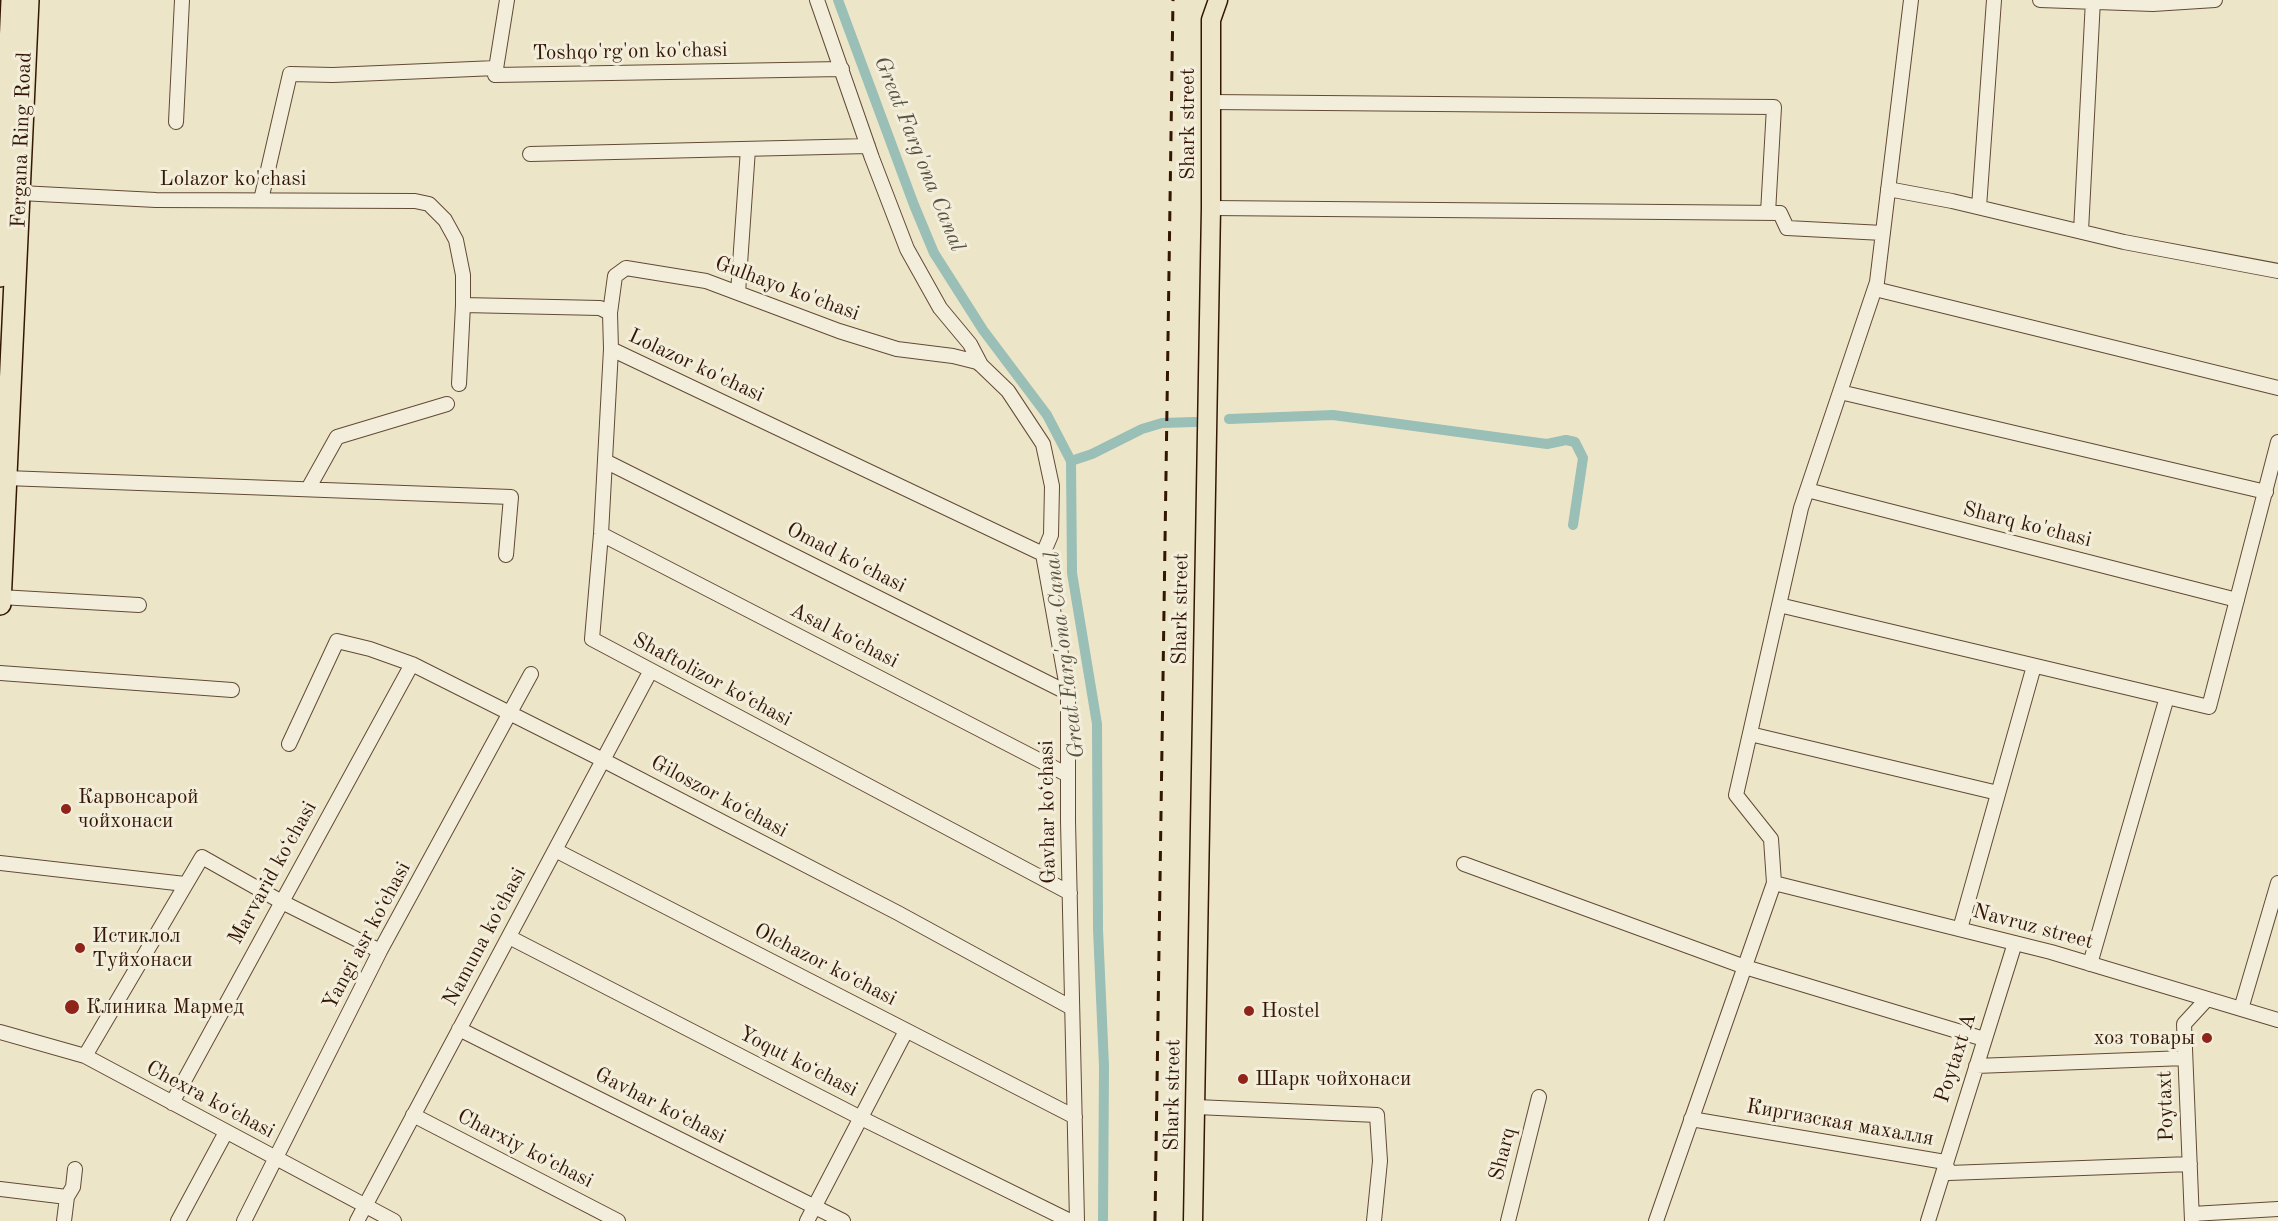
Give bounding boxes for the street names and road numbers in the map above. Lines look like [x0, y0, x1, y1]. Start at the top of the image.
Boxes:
street label: Toshqo'rg'on ko'chasi [532, 38, 728, 66]
street label: Fergana Ring Road [6, 51, 38, 229]
street label: Shark street [1175, 68, 1201, 180]
street label: Lolazor ko'chasi [160, 166, 306, 192]
street label: Gulhayo ko'chasi [711, 251, 863, 327]
street label: Lolazor ko'chasi [624, 324, 768, 408]
street label: Sharq ko'chasi [1960, 497, 2094, 553]
street label: Omad ko'chasi [782, 517, 910, 599]
street label: Shark street [1167, 553, 1195, 665]
street label: Asal koʻchasi [786, 598, 902, 674]
street label: Shaftolizor koʻchasi [628, 627, 796, 733]
street label: Gavhar koʻchasi [1034, 740, 1062, 884]
street label: Giloszor koʻchasi [646, 750, 792, 844]
street label: Marvarid koʻchasi [223, 797, 323, 949]
street label: Yangi asr koʻchasi [317, 858, 417, 1014]
street label: Namuna koʻchasi [438, 863, 532, 1011]
street label: Navruz street [1970, 899, 2096, 955]
street label: Olchazor koʻchasi [749, 918, 901, 1012]
street label: Poytaxt A [1930, 1010, 1982, 1106]
street label: Yoqut koʻchasi [734, 1021, 862, 1103]
street label: Shark street [1159, 1039, 1187, 1151]
street label: Chexra koʻchasi [141, 1055, 279, 1145]
street label: Gavhar koʻchasi [590, 1062, 730, 1150]
street label: Poytaxt [2152, 1070, 2180, 1142]
street label: Киргизская махалля [1744, 1094, 1936, 1152]
street label: Charxiy koʻchasi [453, 1104, 597, 1194]
street label: Sharq [1484, 1125, 1522, 1183]

